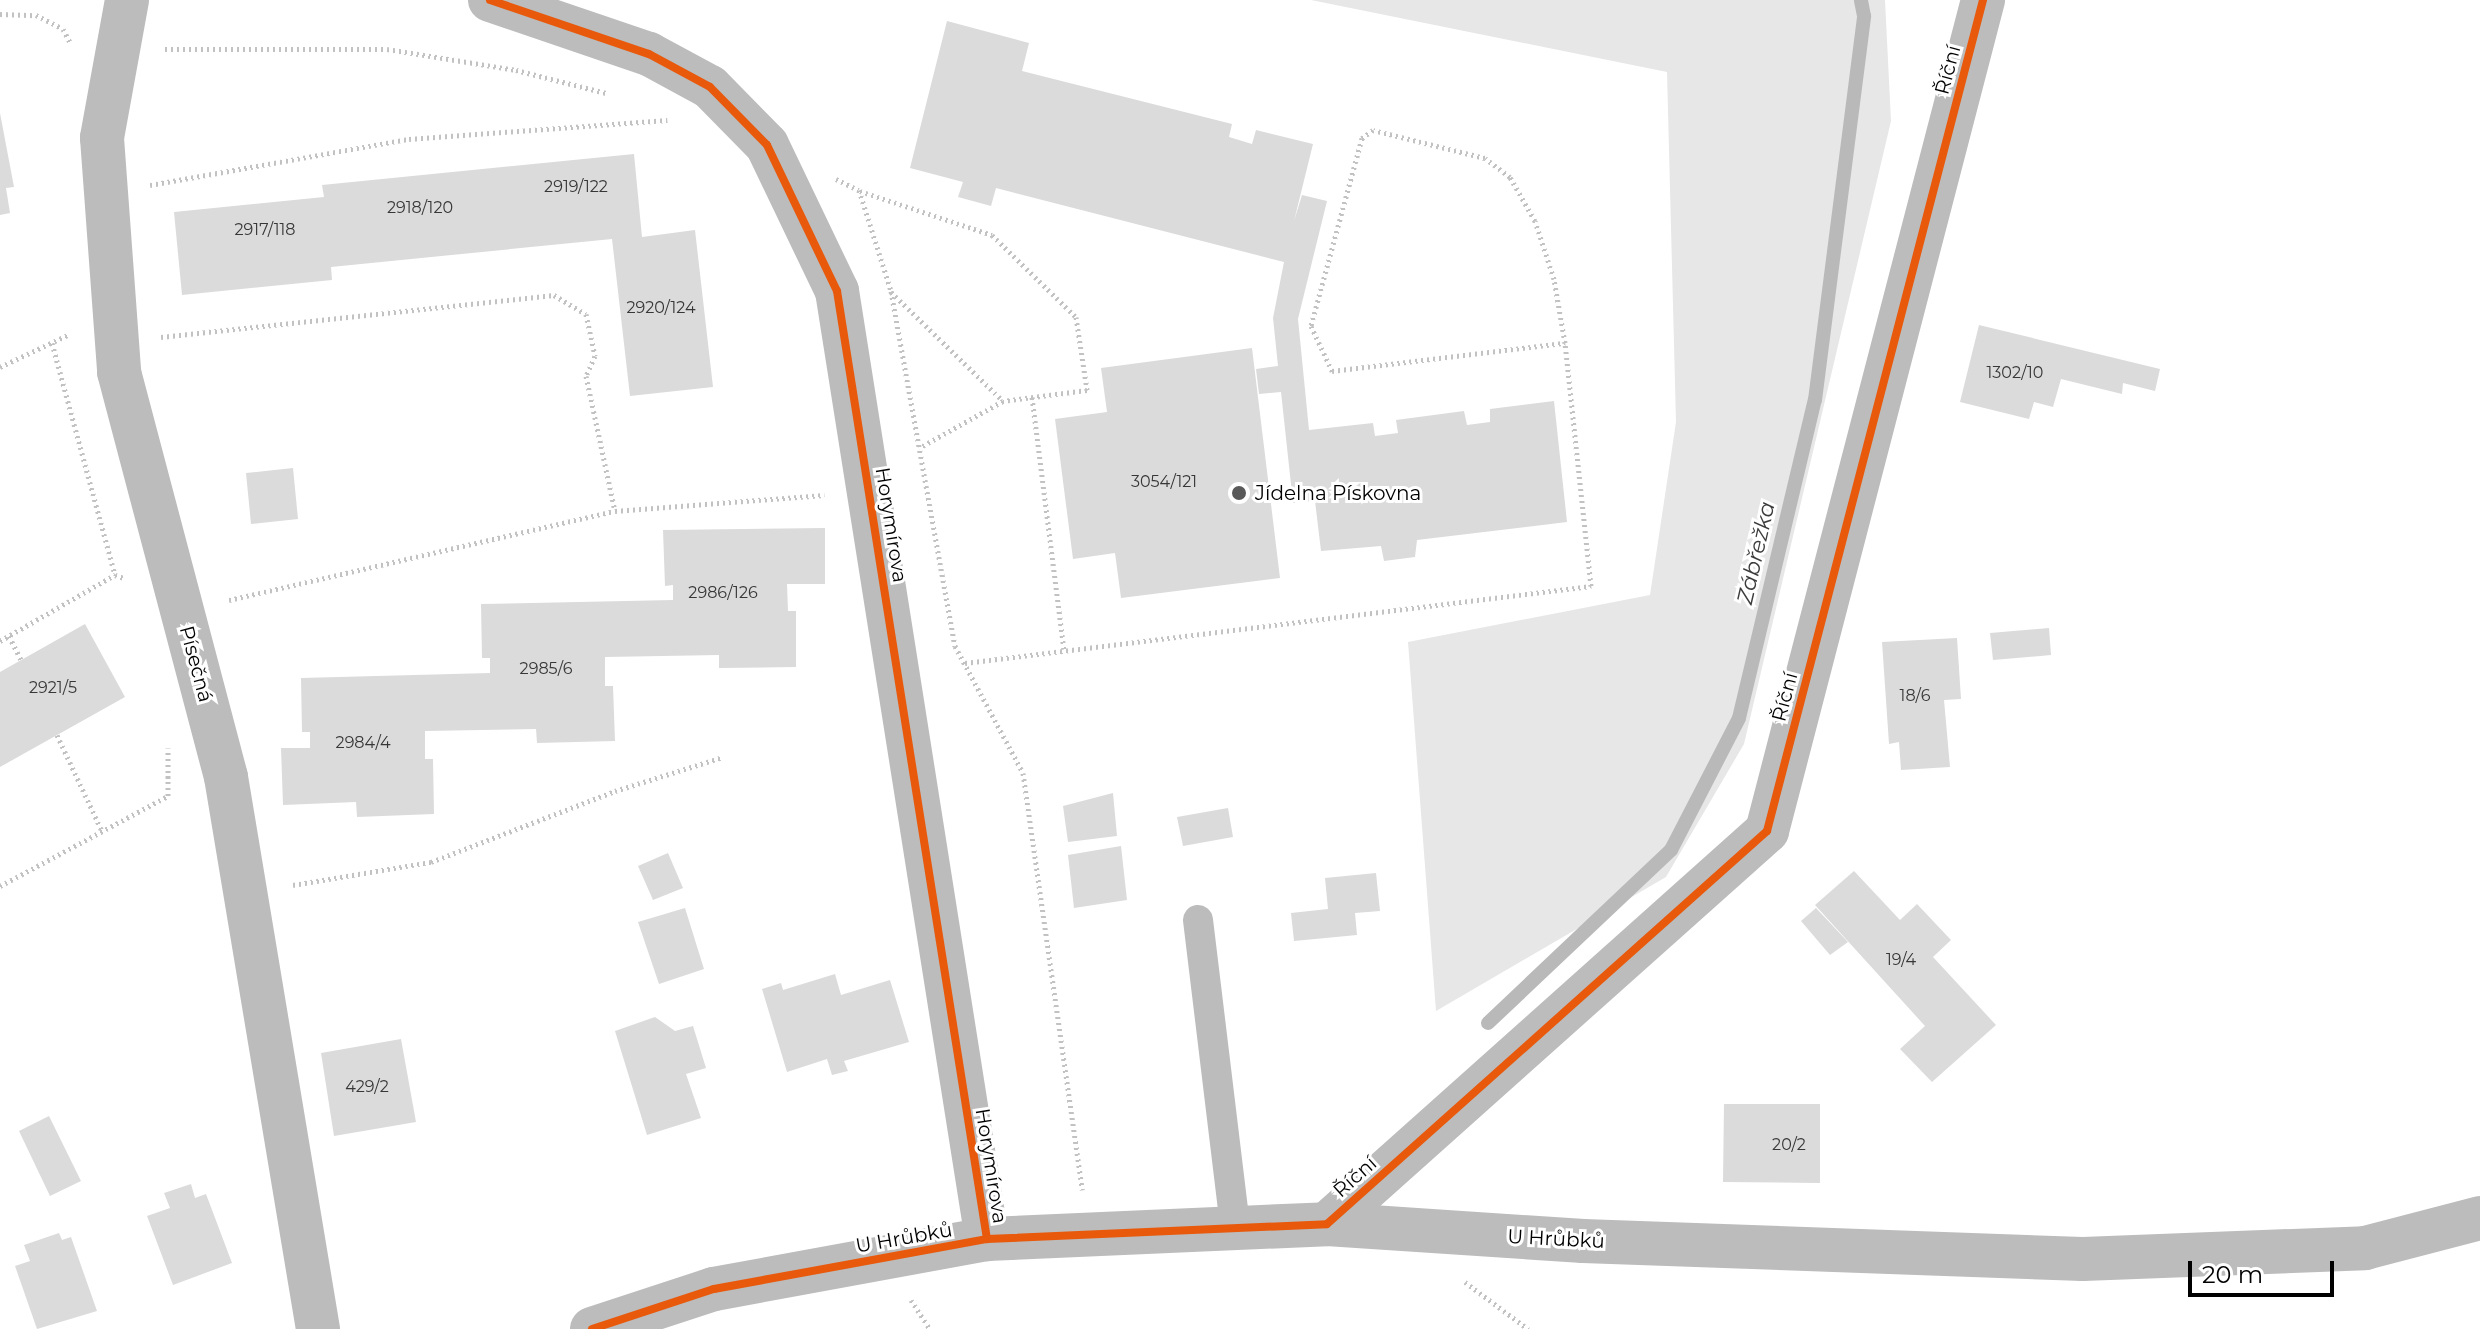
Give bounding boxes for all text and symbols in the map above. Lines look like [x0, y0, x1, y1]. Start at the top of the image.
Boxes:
street label: Říční [1930, 43, 1966, 97]
house number: 2919/122 [544, 177, 608, 197]
house number: 2918/120 [387, 198, 453, 218]
house number: 2917/118 [235, 220, 295, 240]
house number: 2920/124 [626, 298, 696, 318]
house number: 1302/10 [1987, 363, 2043, 383]
street label: Horymírova [870, 466, 912, 584]
house number: 3054/121 [1131, 472, 1197, 492]
place label: Jídelna Pískovna [1255, 481, 1421, 505]
marker: Jídelna Pískovna [1230, 484, 1248, 502]
water label: Zábřežka [1731, 499, 1781, 607]
house number: 2986/126 [688, 583, 758, 603]
street label: Písečná [174, 623, 218, 705]
house number: 2985/6 [520, 659, 572, 679]
street label: Říční [1767, 670, 1803, 724]
house number: 2921/5 [29, 678, 77, 698]
house number: 18/6 [1900, 686, 1930, 706]
house number: 2984/4 [336, 733, 390, 753]
house number: 19/4 [1886, 950, 1916, 970]
house number: 429/2 [345, 1077, 389, 1097]
street label: Horymírova [970, 1107, 1012, 1225]
house number: 20/2 [1772, 1135, 1806, 1155]
street label: Říční [1328, 1151, 1382, 1203]
street label: U Hrůbků [854, 1218, 954, 1258]
street label: U Hrůbků [1507, 1224, 1605, 1254]
scale bar [2192, 1245, 2338, 1295]
text: 20 m [2202, 1260, 2263, 1289]

